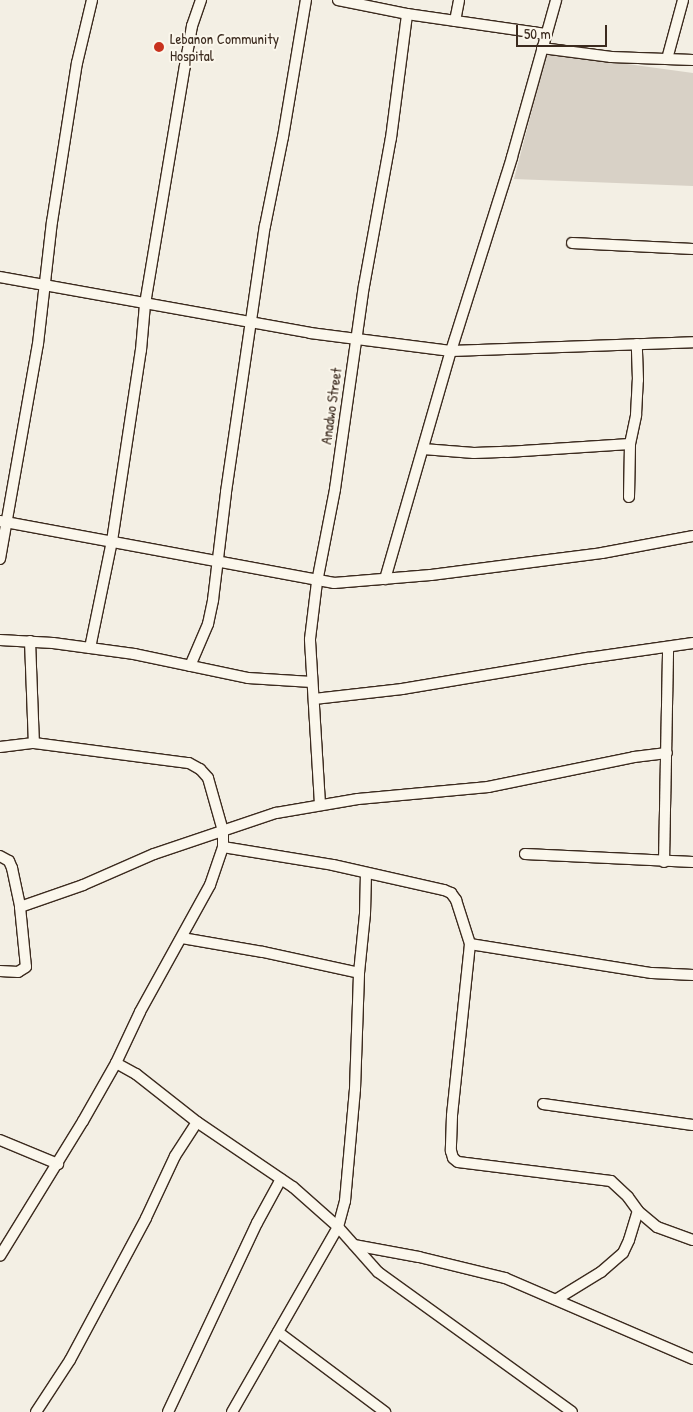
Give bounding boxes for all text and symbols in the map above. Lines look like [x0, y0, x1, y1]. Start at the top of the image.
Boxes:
scale bar [518, 15, 609, 47]
text: 50 m [524, 23, 551, 44]
place label: Lebanon Community Hospital [170, 29, 279, 64]
marker: Lebanon Community Hospital [152, 40, 166, 54]
street label: Anadwo Street [317, 367, 345, 445]

